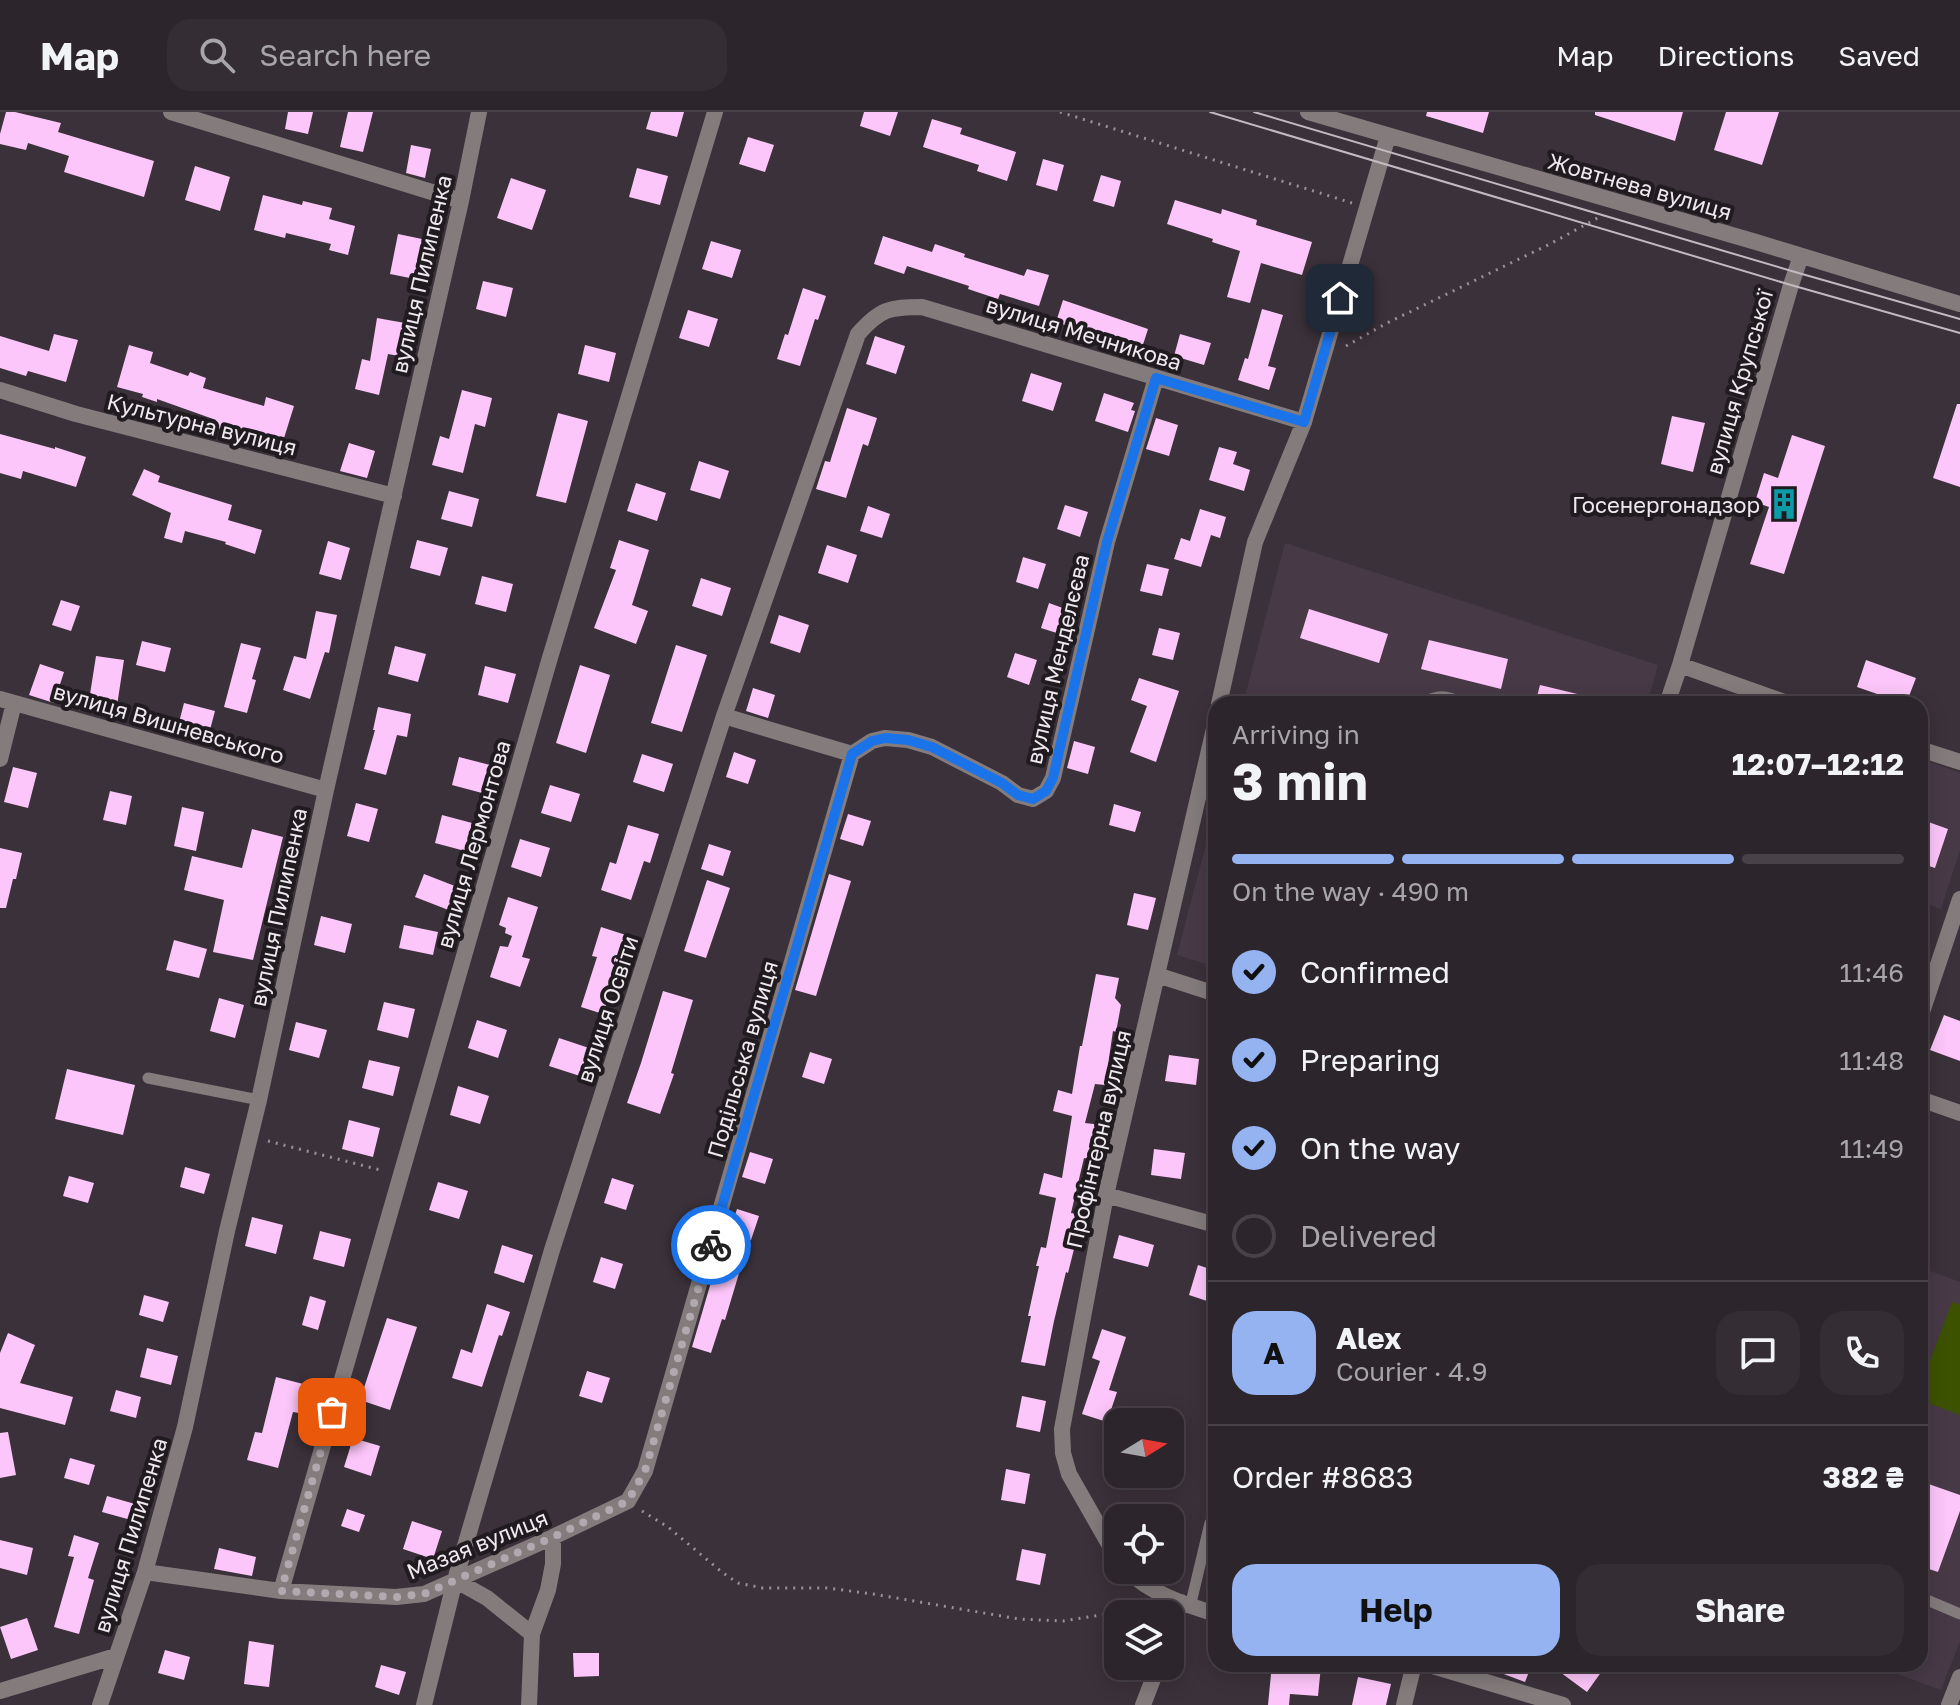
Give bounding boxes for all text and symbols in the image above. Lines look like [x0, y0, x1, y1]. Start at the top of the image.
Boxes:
search box [167, 19, 727, 91]
text: Map [40, 33, 119, 78]
icon: search [195, 33, 239, 77]
text: Search here [259, 37, 431, 73]
text: Map [1556, 39, 1613, 72]
text: Directions [1657, 39, 1794, 72]
text: Saved [1838, 39, 1920, 72]
street label: Жовтнева вулиця [1545, 147, 1735, 225]
street label: вулиця Пилипенка [385, 172, 457, 376]
pin [1306, 264, 1374, 332]
icon: home [1318, 276, 1362, 320]
street label: вулиця Крупської [1700, 285, 1779, 477]
street label: вулиця Мечникова [983, 290, 1185, 376]
street label: Культурна вулиця [104, 387, 300, 461]
building icon: Госенергонадзор [1767, 487, 1801, 521]
place label: Госенергонадзор [1572, 491, 1760, 518]
street label: вулиця Менделєєва [1020, 551, 1094, 767]
street label: вулиця Вишневського [51, 677, 287, 769]
text: Arriving in [1232, 719, 1360, 750]
street label: вулиця Лермонтова [430, 737, 516, 951]
text: 12:07–12:12 [1732, 746, 1904, 782]
text: 3 min [1232, 749, 1368, 811]
street label: вулиця Пилипенка [244, 805, 312, 1009]
text: On the way · 490 m [1232, 876, 1469, 907]
street label: вулиця Освіти [571, 932, 643, 1086]
icon: check [1232, 950, 1276, 994]
text: Confirmed [1300, 954, 1450, 990]
street label: Подільська вулиця [701, 957, 783, 1161]
text: 11:46 [1839, 957, 1904, 988]
street label: Профінтерна вулиця [1060, 1027, 1136, 1251]
icon: check [1232, 1038, 1276, 1082]
text: Preparing [1300, 1042, 1441, 1078]
text: 11:48 [1839, 1045, 1904, 1076]
icon: check [1232, 1126, 1276, 1170]
text: On the way [1300, 1130, 1460, 1166]
text: 11:49 [1839, 1133, 1904, 1164]
courier [671, 1205, 751, 1285]
text: Delivered [1300, 1218, 1437, 1254]
icon: bike [689, 1223, 733, 1267]
button: chat [1716, 1311, 1800, 1395]
button: phone [1820, 1311, 1904, 1395]
text: Alex [1336, 1320, 1401, 1356]
text: A [1263, 1335, 1285, 1371]
text: Courier · 4.9 [1336, 1356, 1488, 1387]
pin [298, 1378, 366, 1446]
icon: bag [310, 1390, 354, 1434]
north arrow [1104, 1408, 1184, 1488]
map controls [1104, 1408, 1184, 1680]
street label: вулиця Пилипенка [87, 1434, 173, 1636]
text: Order #8683 [1232, 1459, 1413, 1495]
text: 382 ₴ [1822, 1459, 1904, 1495]
street label: Мазая вулиця [402, 1503, 552, 1585]
button: locate [1104, 1504, 1184, 1584]
button: Help [1232, 1564, 1560, 1656]
button: Share [1576, 1564, 1904, 1656]
button: layers [1104, 1600, 1184, 1680]

